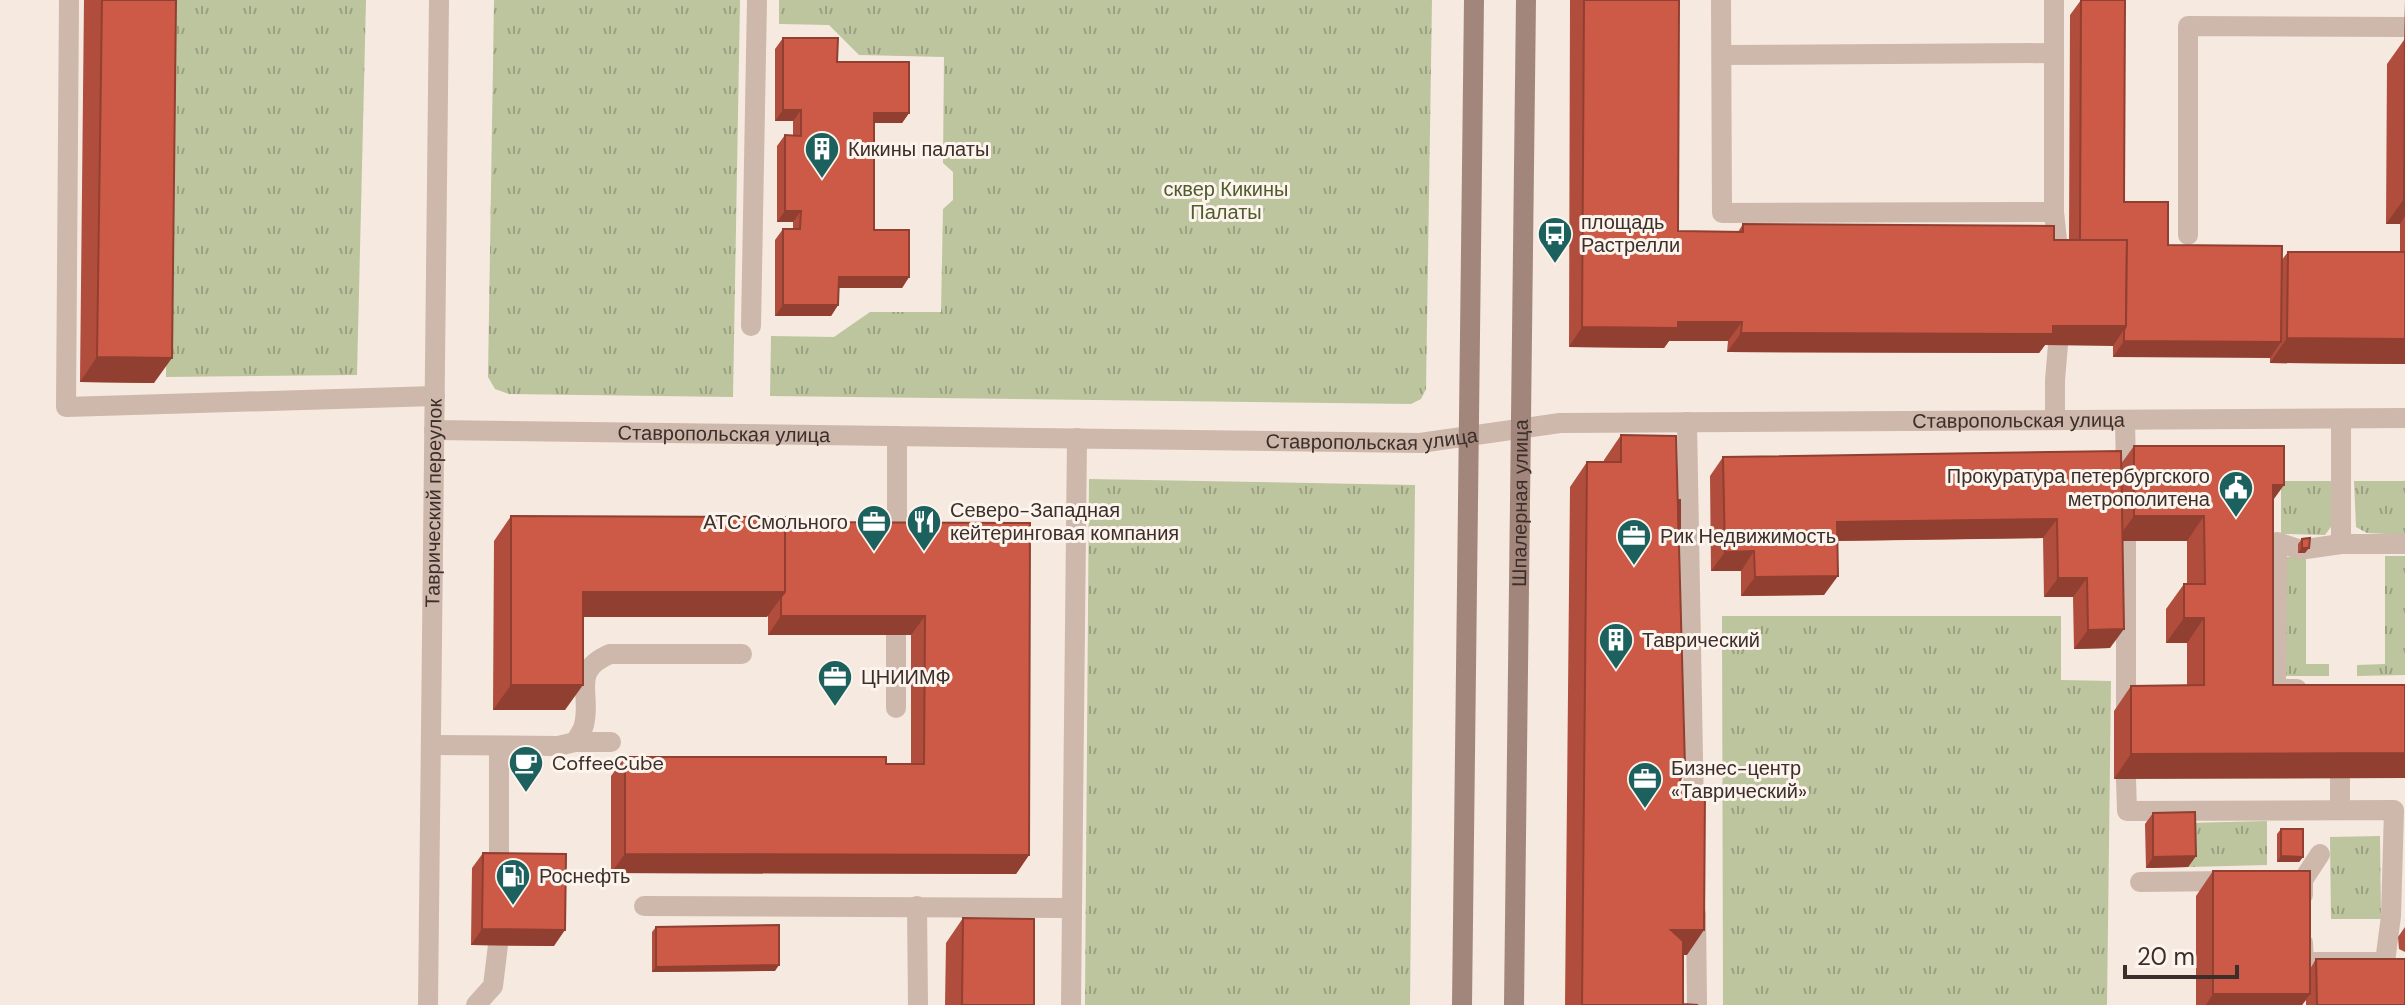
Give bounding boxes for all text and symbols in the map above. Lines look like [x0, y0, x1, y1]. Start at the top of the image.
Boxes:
building icon: Кикины палаты [803, 130, 841, 180]
place label: Кикины палаты [848, 136, 989, 162]
park label: сквер Кикины Палаты [1164, 176, 1288, 225]
place label: площадь Растрелли [1581, 209, 1680, 258]
bus stop icon: площадь Растрелли [1536, 215, 1574, 265]
street label: Таврический переулок [419, 398, 448, 608]
street label: Ставропольская улица [1912, 407, 2126, 434]
street label: Шпалерная улица [1506, 418, 1534, 587]
street label: Ставропольская улица [618, 419, 831, 448]
street label: Ставропольская улица [1265, 422, 1480, 456]
place label: Прокуратура петербургского метрополитена [1947, 463, 2211, 512]
public building icon: Прокуратура петербургского метрополитена [2217, 469, 2255, 519]
place label: Северо-Западная кейтеринговая компания [950, 497, 1179, 546]
office icon: АТС Смольного [855, 503, 893, 553]
restaurant icon: Северо-Западная кейтеринговая компания [905, 503, 943, 553]
place label: АТС Смольного [703, 509, 848, 535]
office icon: Рик Недвижимость [1615, 517, 1653, 567]
place label: Рик Недвижимость [1660, 523, 1836, 549]
building icon: Таврический [1597, 621, 1635, 671]
place label: Таврический [1642, 627, 1760, 653]
office icon: ЦНИИМФ [816, 658, 854, 708]
place label: ЦНИИМФ [861, 664, 951, 690]
cafe icon: CoffeeCube [507, 744, 545, 794]
place label: CoffeeCube [552, 750, 664, 776]
place label: Бизнес-центр «Таврический» [1671, 755, 1807, 804]
office icon: Бизнес-центр «Таврический» [1626, 760, 1664, 810]
fuel station icon: Роснефть [494, 857, 532, 907]
place label: Роснефть [539, 863, 630, 889]
scale bar [2125, 929, 2237, 979]
text: 20 m [2137, 941, 2195, 972]

